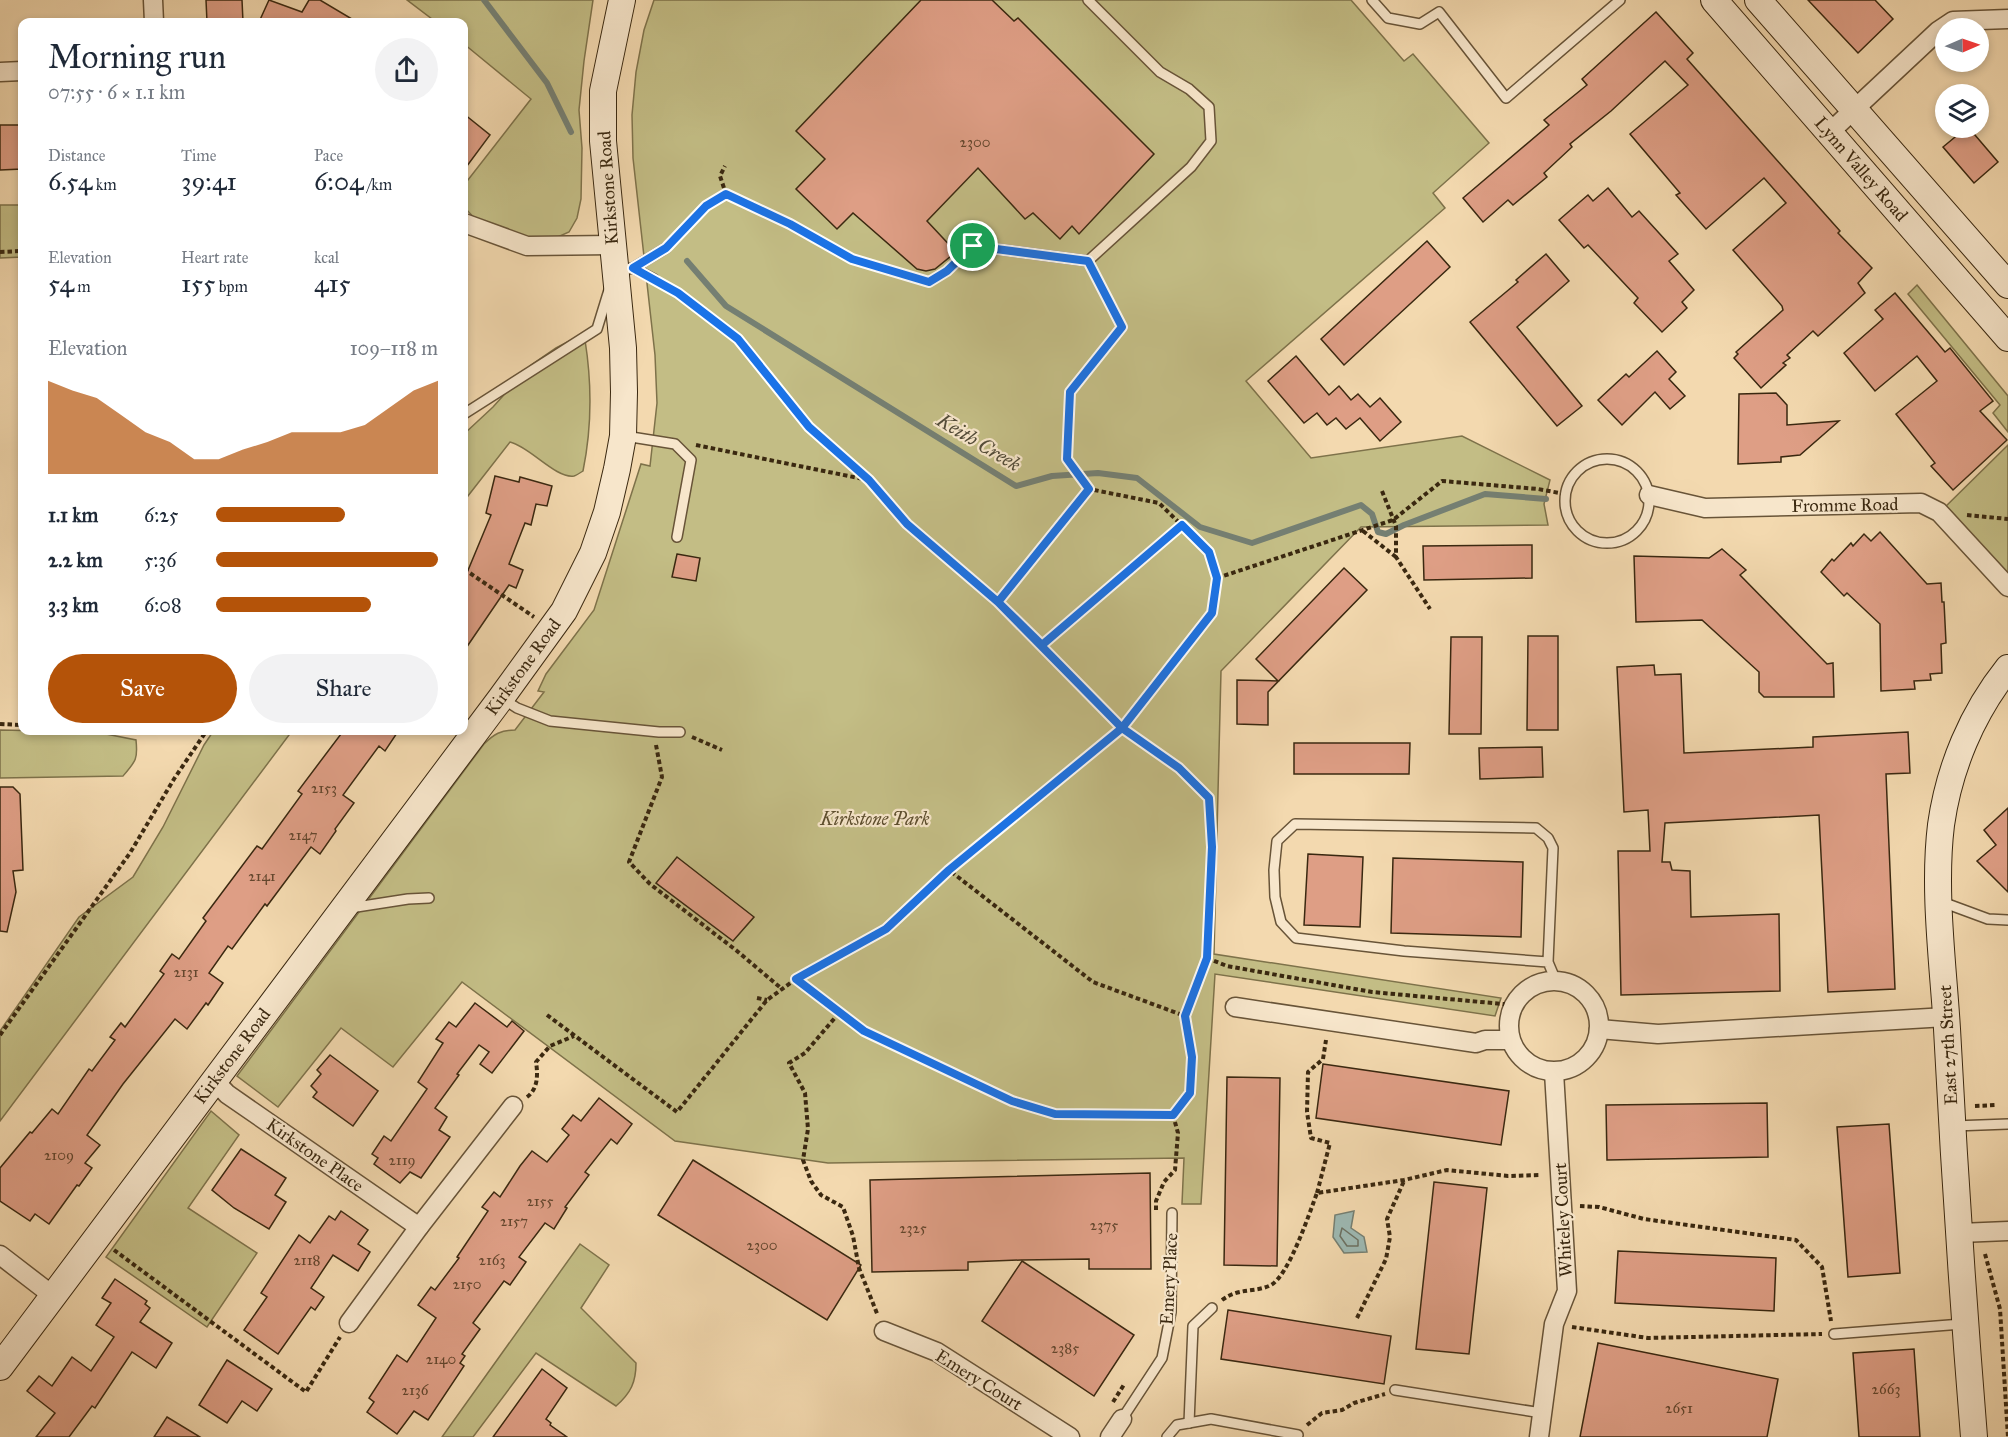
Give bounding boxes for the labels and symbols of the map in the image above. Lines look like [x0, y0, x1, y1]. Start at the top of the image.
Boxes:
north arrow [1935, 18, 1989, 72]
street label: Lynn Valley Road [1810, 112, 1912, 226]
street label: Kirkstone Road [593, 130, 623, 246]
house number: 2300 [960, 133, 990, 151]
pin [947, 220, 998, 271]
water label: Keith Creek [932, 407, 1025, 476]
street label: Fromme Road [1791, 493, 1899, 517]
street label: Kirkstone Road [481, 614, 565, 720]
house number: 2153 [311, 779, 337, 797]
park label: Kirkstone Park [819, 808, 930, 830]
house number: 2147 [288, 826, 318, 844]
house number: 2141 [248, 867, 276, 885]
house number: 2131 [173, 963, 199, 981]
street label: East 27th Street [1934, 984, 1962, 1106]
street label: Kirkstone Road [189, 1004, 275, 1108]
street label: Kirkstone Place [262, 1113, 368, 1197]
house number: 2109 [44, 1146, 74, 1164]
house number: 2119 [388, 1151, 416, 1169]
street label: Whiteley Court [1549, 1162, 1577, 1278]
house number: 2155 [526, 1192, 554, 1210]
house number: 2157 [500, 1212, 528, 1230]
house number: 2375 [1090, 1216, 1118, 1234]
house number: 2325 [899, 1219, 927, 1237]
street label: Emery Place [1156, 1232, 1182, 1326]
house number: 2300 [747, 1236, 777, 1254]
house number: 2118 [293, 1251, 321, 1269]
house number: 2163 [479, 1251, 505, 1269]
house number: 2150 [453, 1275, 481, 1293]
house number: 2385 [1051, 1339, 1079, 1357]
street label: Emery Court [931, 1345, 1027, 1416]
house number: 2140 [426, 1350, 456, 1368]
house number: 2663 [1872, 1380, 1900, 1398]
house number: 2136 [401, 1381, 430, 1399]
house number: 2651 [1665, 1399, 1693, 1417]

